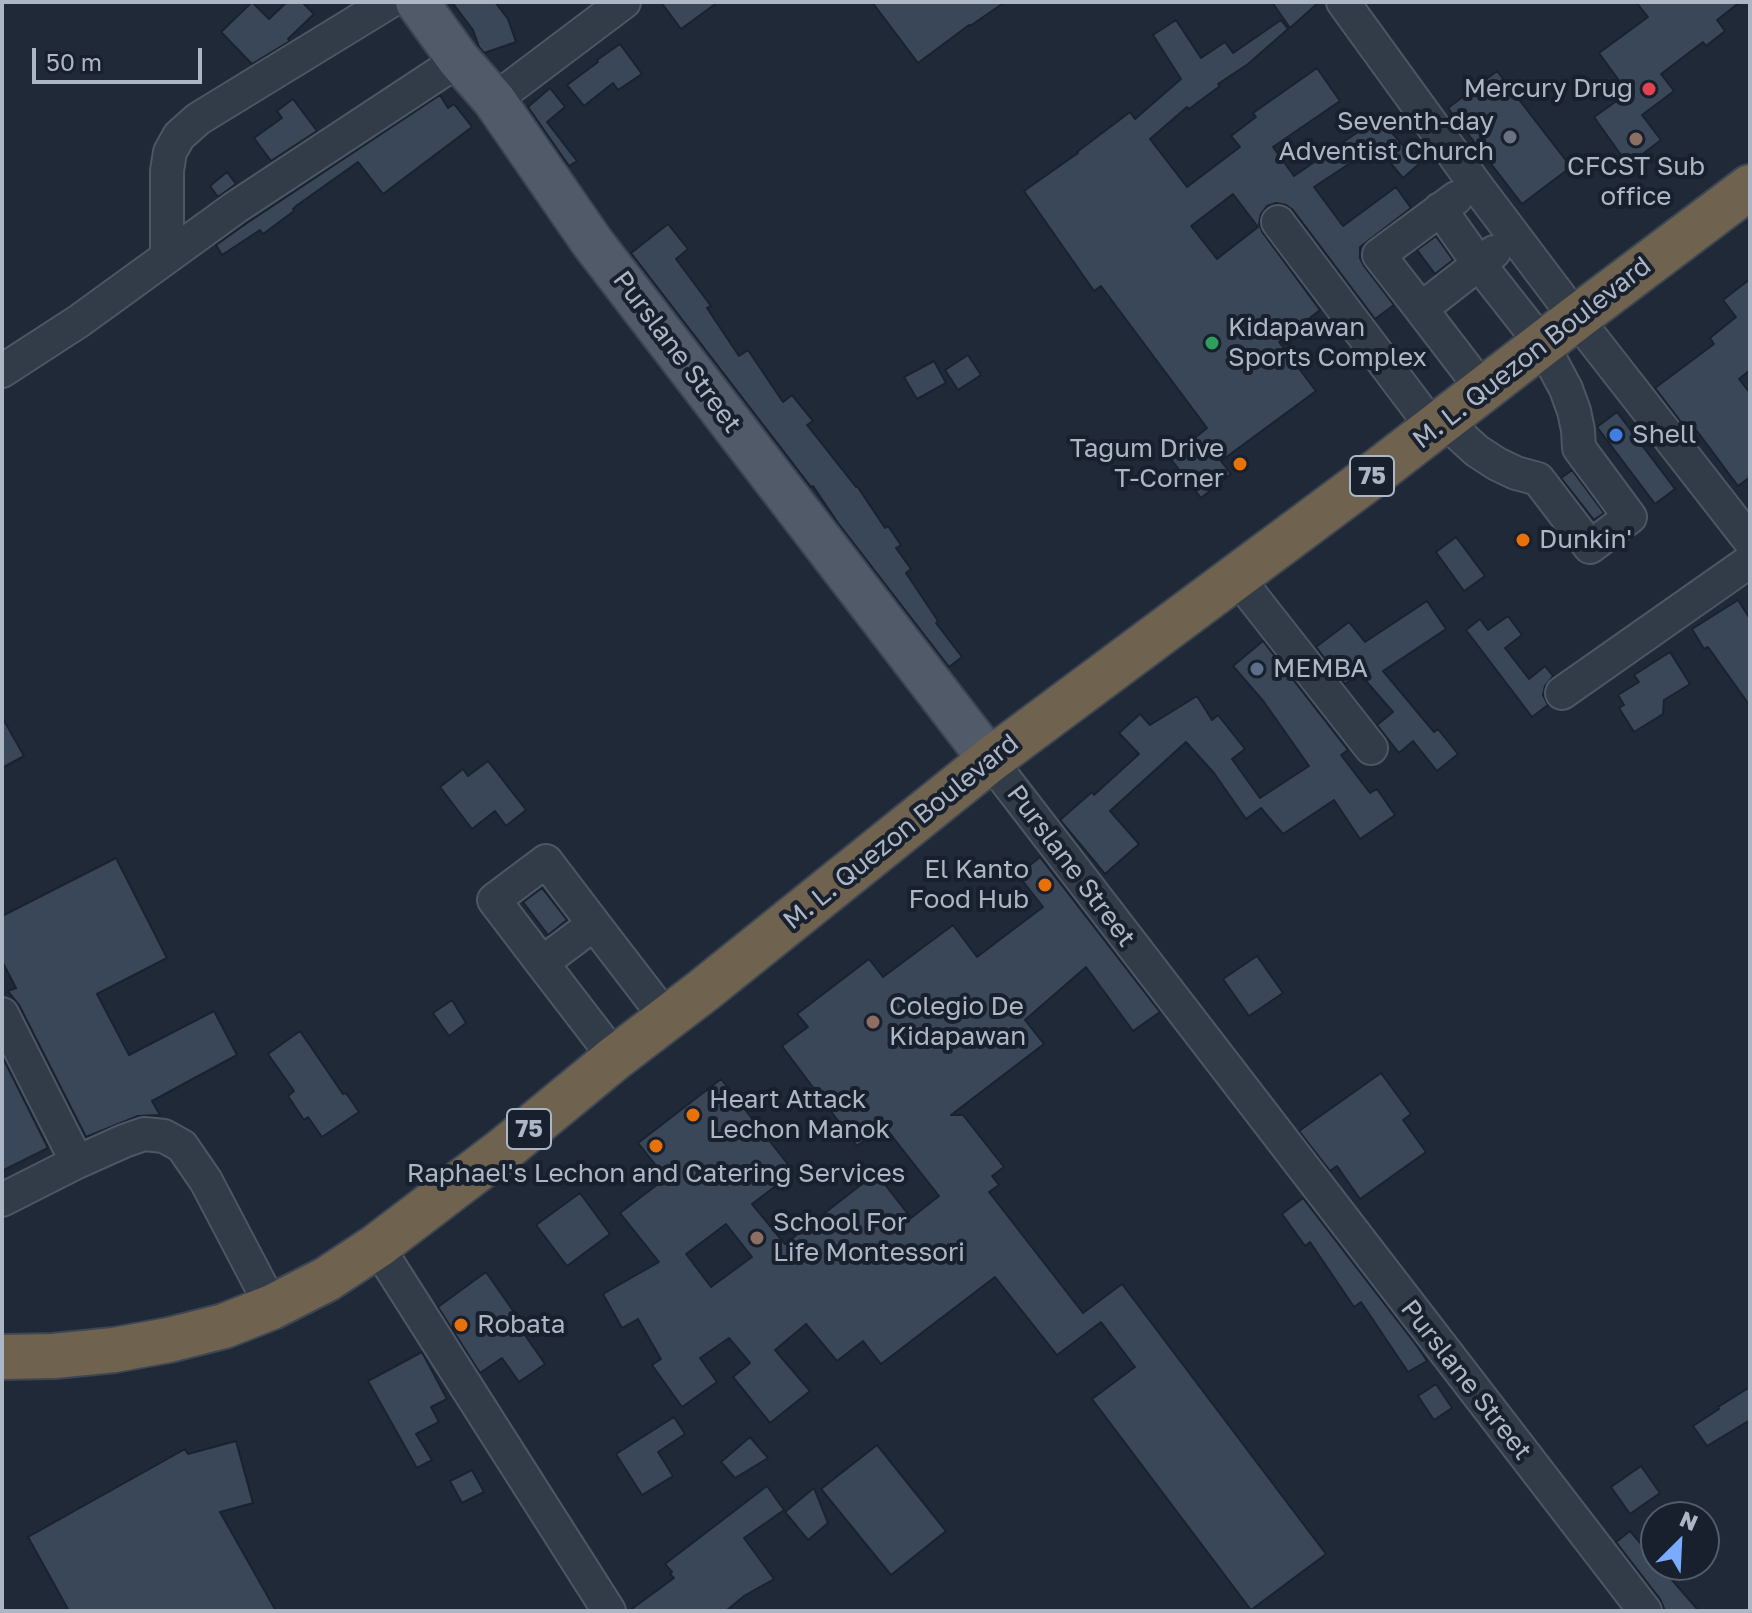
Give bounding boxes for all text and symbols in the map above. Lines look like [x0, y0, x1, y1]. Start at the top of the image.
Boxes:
scale bar [36, 32, 206, 82]
text: 50 m [46, 47, 102, 76]
place label: Mercury Drug [1464, 73, 1633, 105]
marker: Mercury Drug [1640, 80, 1658, 98]
place label: Seventh-day Adventist Church [1279, 106, 1494, 168]
marker: Seventh-day Adventist Church [1501, 128, 1519, 146]
marker: CFCST Sub office [1627, 130, 1645, 148]
place label: CFCST Sub office [1567, 151, 1705, 212]
street label: M. L. Quezon Boulevard [1407, 250, 1657, 456]
street label: Purslane Street [606, 265, 748, 439]
place label: Kidapawan Sports Complex [1228, 312, 1427, 374]
marker: Kidapawan Sports Complex [1203, 334, 1221, 352]
place label: Shell [1632, 419, 1696, 451]
marker: Shell [1607, 426, 1625, 444]
place label: Tagum Drive T-Corner [1070, 433, 1224, 494]
marker: Tagum Drive T-Corner [1231, 455, 1249, 473]
road number: 75 [1350, 456, 1394, 496]
place label: Dunkin' [1539, 524, 1632, 556]
marker: Dunkin' [1514, 531, 1532, 549]
place label: MEMBA [1273, 653, 1368, 685]
marker: MEMBA [1248, 660, 1266, 678]
street label: M. L. Quezon Boulevard [777, 728, 1025, 936]
street label: Purslane Street [1000, 779, 1142, 953]
place label: El Kanto Food Hub [909, 854, 1029, 916]
marker: El Kanto Food Hub [1036, 876, 1054, 894]
place label: Colegio De Kidapawan [889, 991, 1026, 1052]
marker: Colegio De Kidapawan [864, 1013, 882, 1031]
place label: Heart Attack Lechon Manok [709, 1084, 890, 1146]
marker: Heart Attack Lechon Manok [684, 1106, 702, 1124]
road number: 75 [507, 1109, 551, 1149]
marker: Raphael's Lechon and Catering Services [647, 1137, 665, 1155]
place label: Raphael's Lechon and Catering Services [407, 1158, 905, 1190]
place label: School For Life Montessori [773, 1207, 965, 1268]
marker: School For Life Montessori [748, 1229, 766, 1247]
street label: Purslane Street [1394, 1294, 1538, 1466]
place label: Robata [477, 1309, 566, 1341]
marker: Robata [452, 1316, 470, 1334]
north arrow [1640, 1501, 1720, 1581]
text: N [1676, 1505, 1702, 1536]

